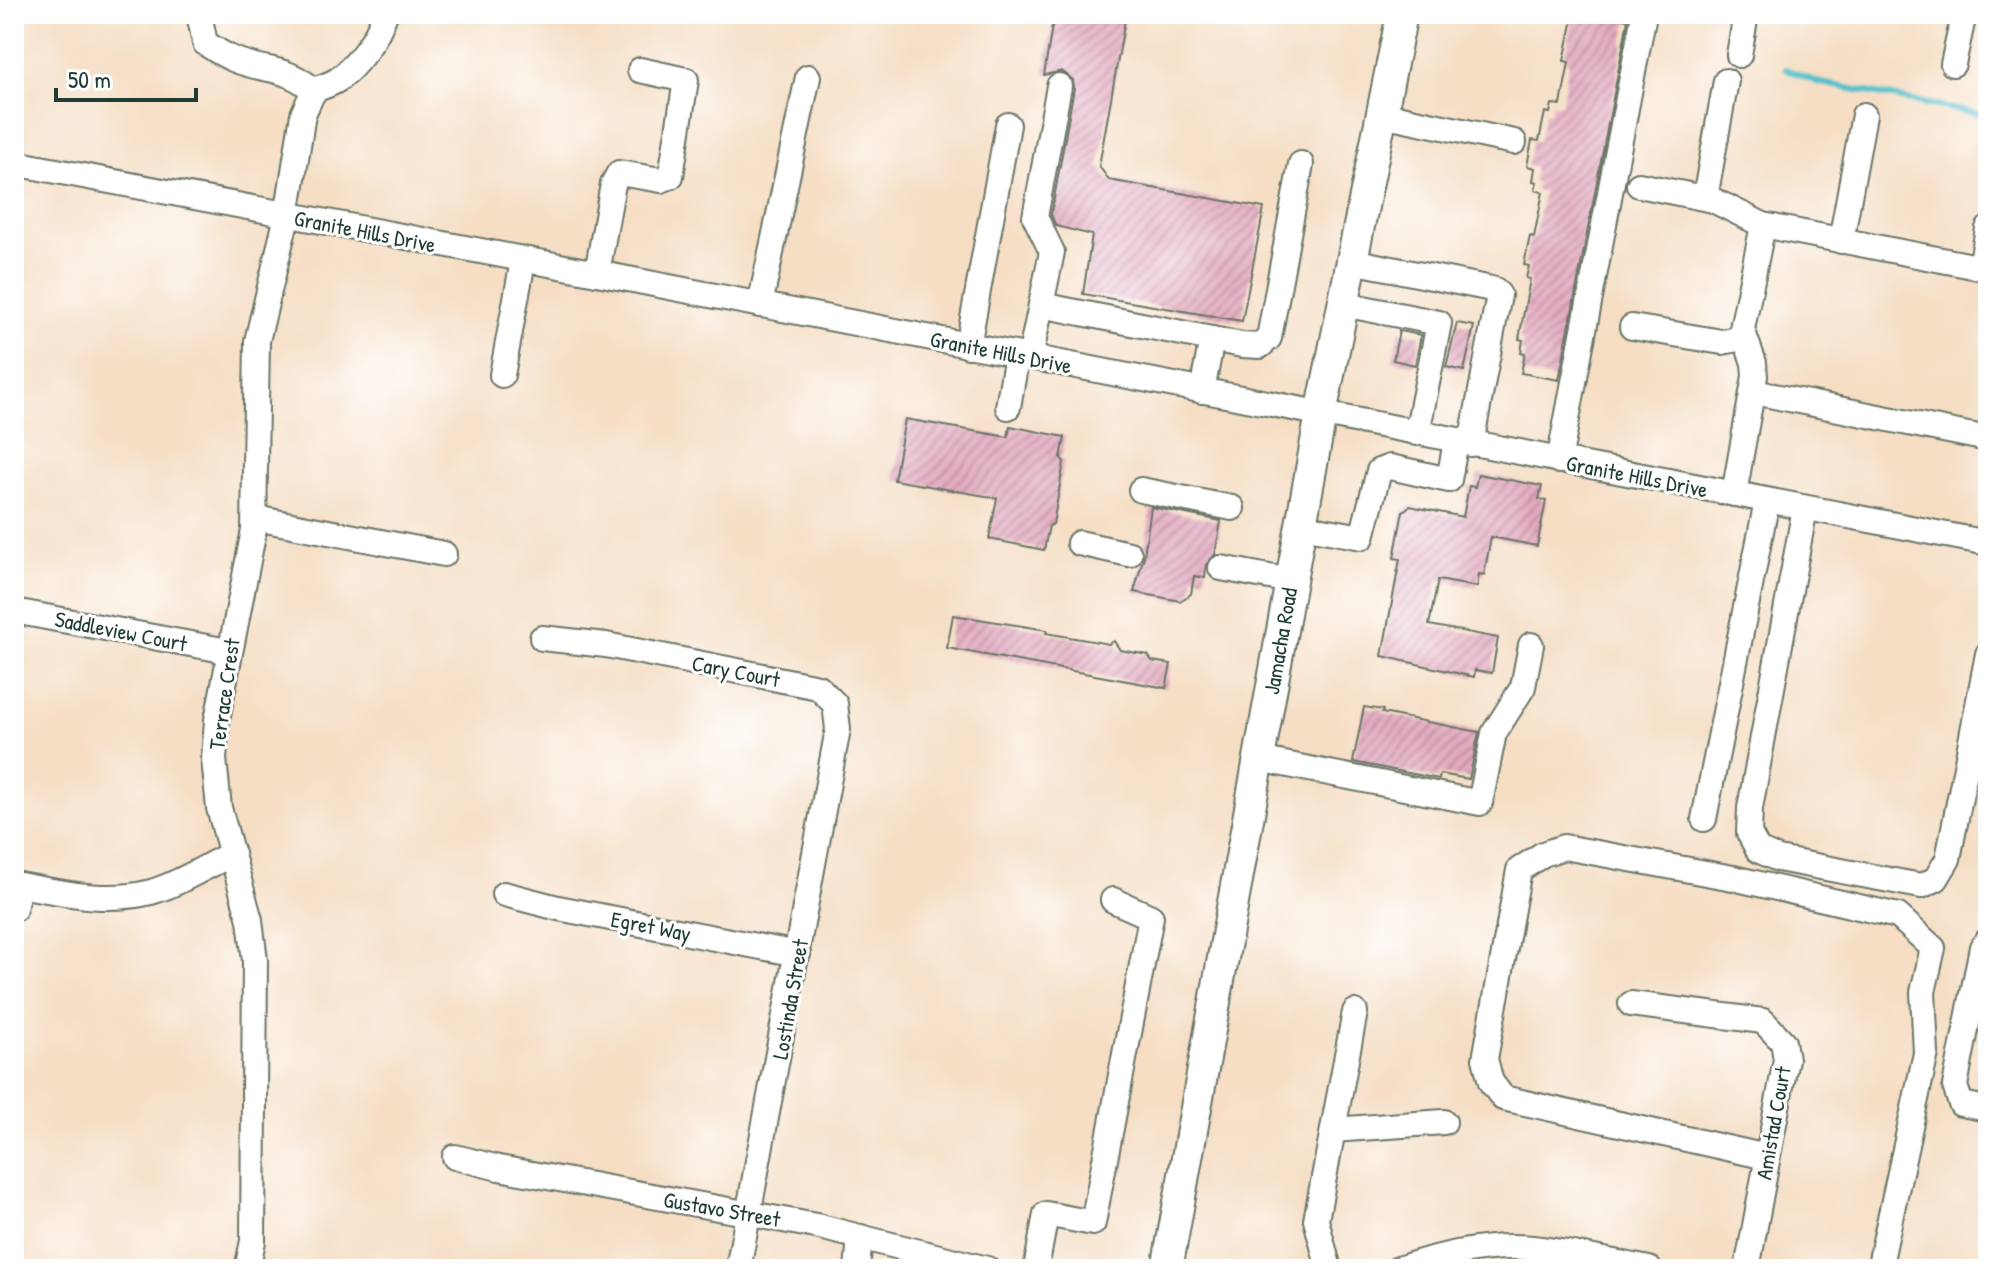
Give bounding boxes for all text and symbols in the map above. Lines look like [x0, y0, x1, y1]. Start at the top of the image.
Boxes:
scale bar [56, 52, 196, 102]
text: 50 m [68, 63, 111, 95]
street label: Granite Hills Drive [292, 203, 439, 259]
street label: Granite Hills Drive [928, 324, 1075, 380]
street label: Granite Hills Drive [1564, 448, 1711, 504]
street label: Jamacha Road [1256, 585, 1304, 697]
street label: Saddleview Court [52, 603, 190, 659]
street label: Terrace Crest [201, 636, 247, 752]
street label: Cary Court [689, 648, 783, 694]
street label: Egret Way [608, 904, 694, 948]
street label: Lostinda Street [765, 936, 815, 1061]
street label: Amistad Court [1748, 1063, 1798, 1182]
street label: Gustavo Street [661, 1184, 783, 1234]

